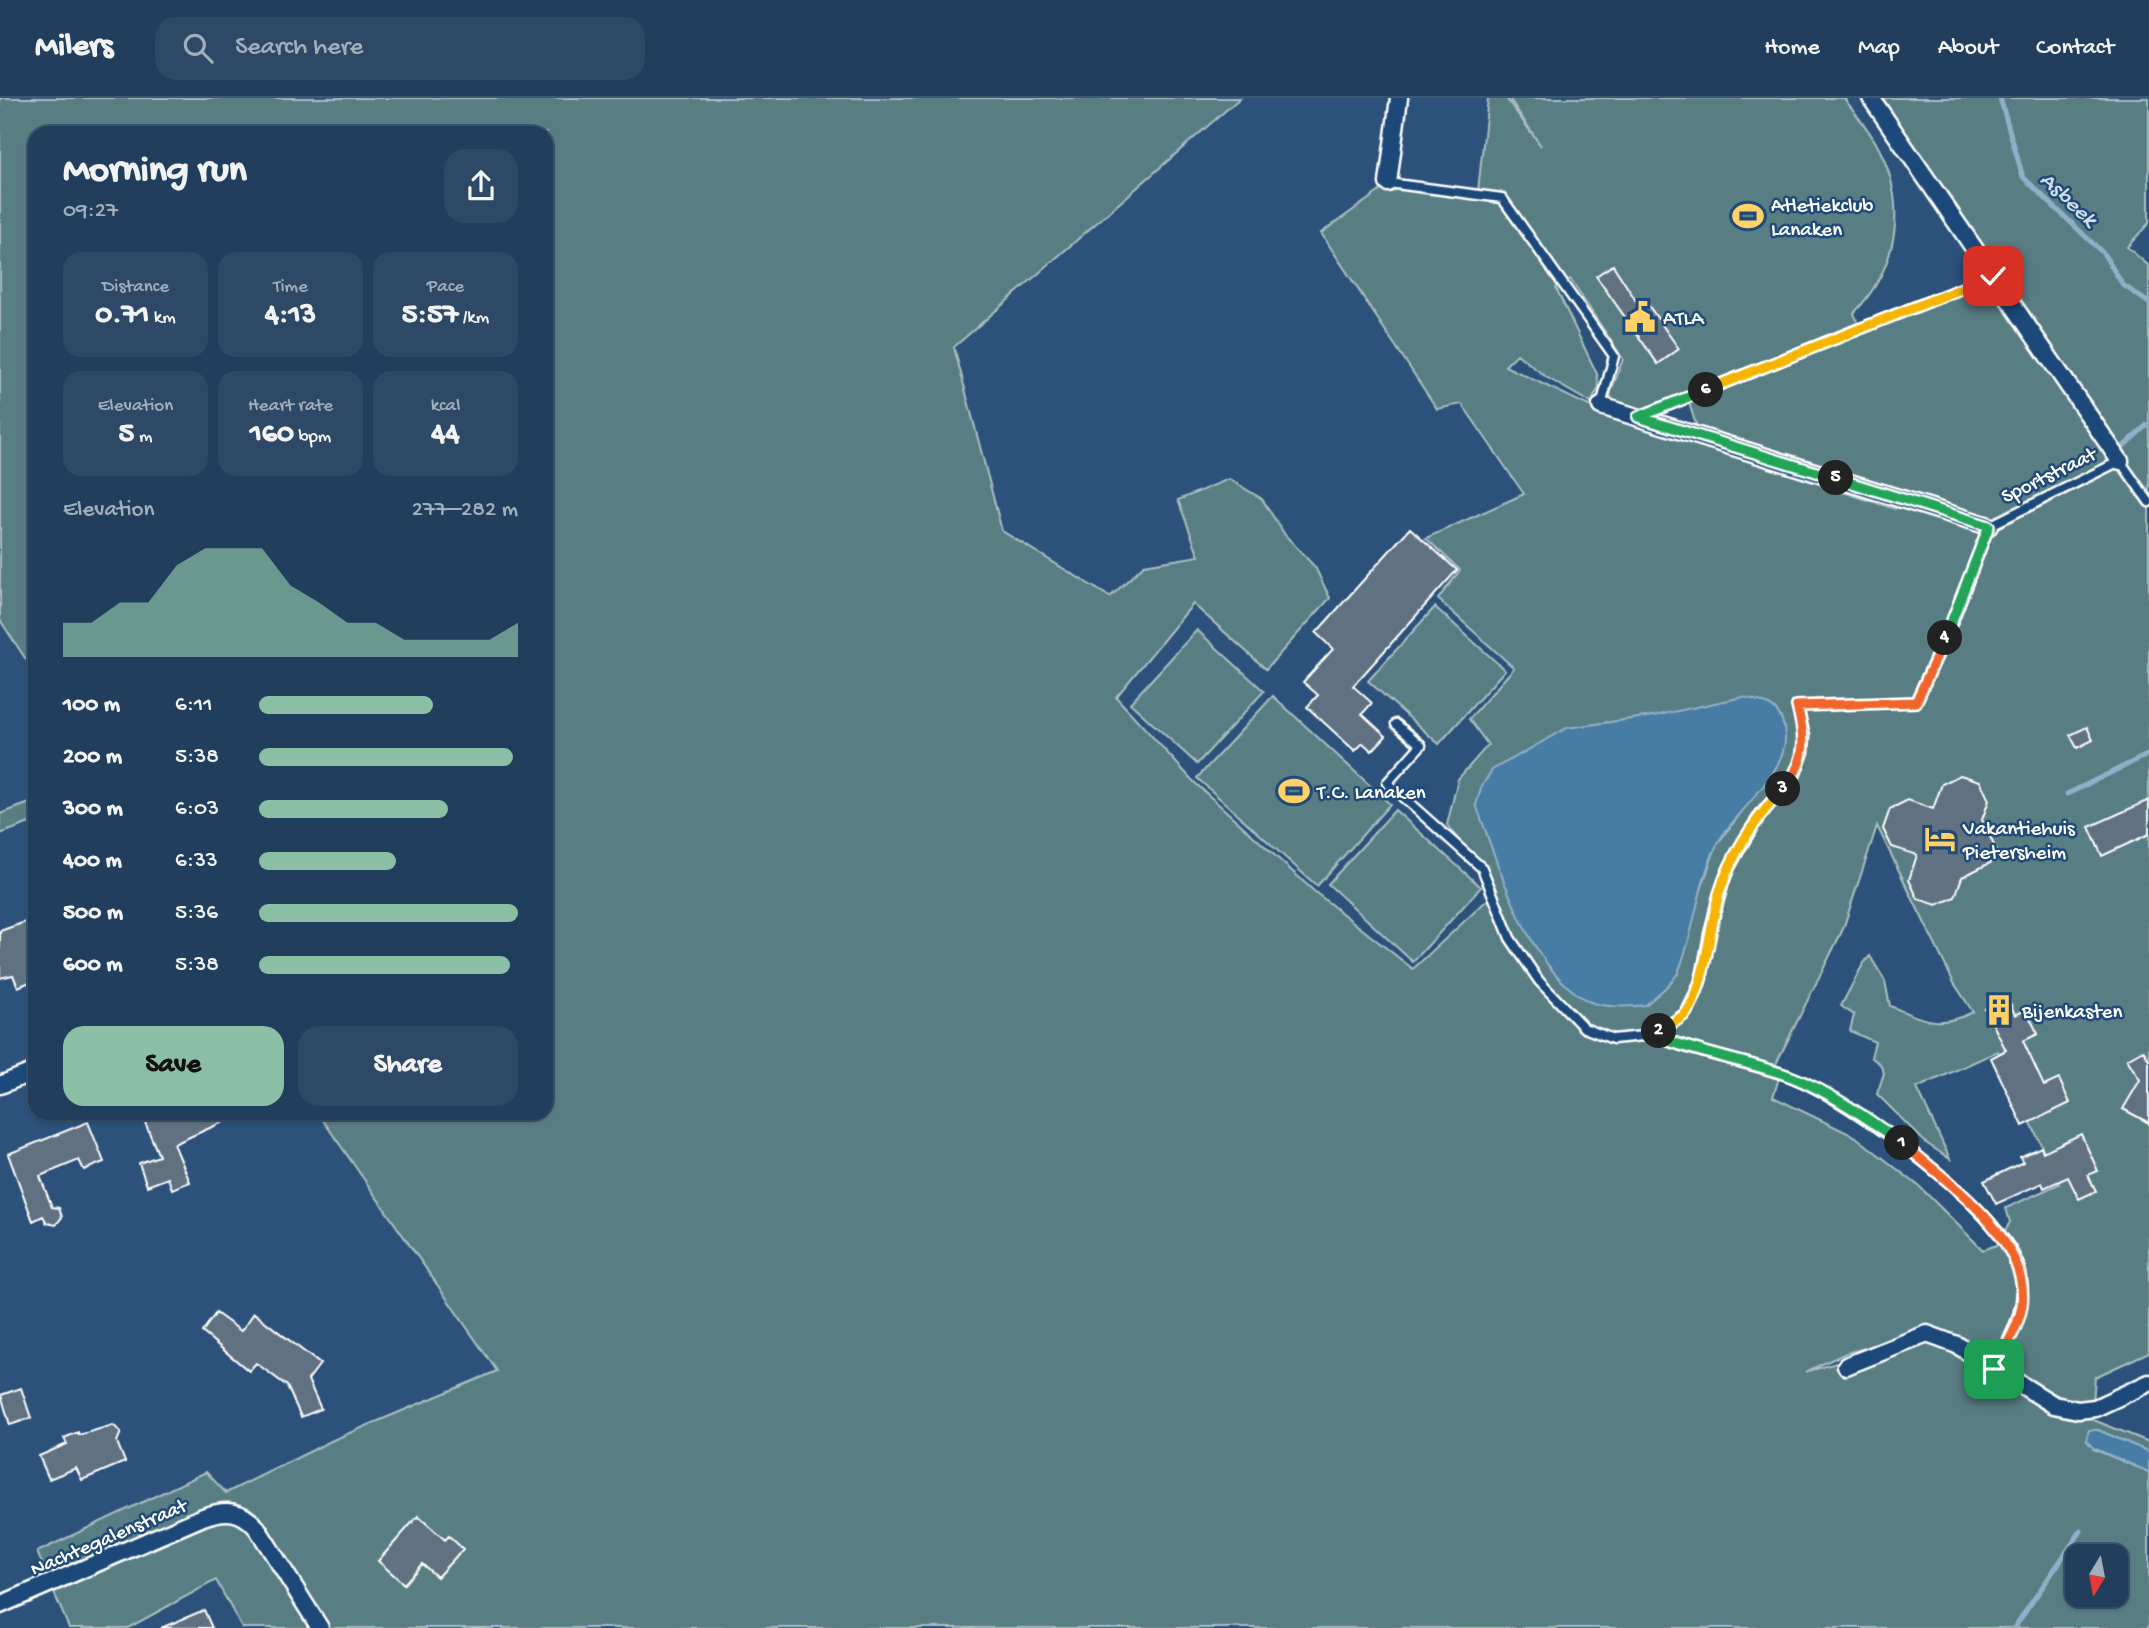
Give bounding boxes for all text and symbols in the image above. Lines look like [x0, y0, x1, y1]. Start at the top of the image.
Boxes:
search box [155, 17, 645, 80]
text: Milers [35, 29, 113, 67]
icon: search [179, 29, 217, 67]
text: Search here [235, 33, 363, 64]
text: Home [1764, 34, 1820, 63]
text: Map [1858, 34, 1900, 63]
text: About [1938, 34, 1998, 63]
text: Contact [2036, 34, 2114, 63]
button: share [444, 149, 518, 223]
text: Morning run [63, 150, 247, 194]
water label: Asbeek [2033, 167, 2104, 236]
place label: Atletiekclub Lanaken [1771, 195, 1873, 244]
text: 09:27 [63, 198, 118, 225]
sports icon: Atletiekclub Lanaken [1731, 199, 1765, 233]
pin [1963, 246, 2023, 306]
icon: check [1974, 257, 2012, 295]
text: Distance [102, 276, 169, 299]
text: Time [273, 276, 308, 299]
text: Pace [427, 276, 464, 299]
text: 0.71 [95, 299, 149, 334]
text: 4:13 [265, 299, 316, 334]
text: 5:57 [402, 299, 458, 334]
public building icon: ATLA [1623, 300, 1657, 334]
text: km [149, 307, 176, 330]
text: /km [458, 307, 489, 330]
place label: ATLA [1663, 308, 1705, 333]
pin: 6 [1688, 372, 1724, 408]
text: 6 [1701, 378, 1710, 401]
text: Elevation [98, 395, 173, 418]
text: Heart rate [248, 395, 333, 418]
text: kcal [431, 395, 460, 418]
text: 5 [119, 418, 134, 453]
text: 160 [250, 418, 294, 453]
text: 44 [431, 418, 460, 453]
text: m [134, 426, 152, 449]
text: bpm [294, 426, 331, 449]
street label: Sportstraat [1998, 442, 2103, 511]
pin: 5 [1818, 460, 1854, 496]
text: 5 [1831, 466, 1841, 489]
text: Elevation [63, 497, 154, 524]
text: 277–282 m [412, 497, 518, 524]
pin: 4 [1927, 620, 1962, 656]
text: 4 [1940, 626, 1949, 649]
text: 100 m [63, 692, 120, 719]
text: 6:11 [175, 692, 212, 719]
text: 200 m [63, 744, 122, 771]
text: 5:38 [175, 744, 219, 771]
pin: 3 [1766, 772, 1800, 806]
sports icon: T.C. Lanaken [1277, 774, 1311, 808]
text: 3 [1778, 777, 1787, 800]
place label: T.C. Lanaken [1316, 782, 1426, 807]
text: 300 m [63, 796, 123, 823]
text: 6:03 [175, 796, 219, 823]
place label: Vakantiehuis Pietersheim [1962, 818, 2076, 867]
hotel icon: Vakantiehuis Pietersheim [1923, 822, 1957, 856]
text: 400 m [63, 848, 122, 875]
text: 6:33 [175, 848, 218, 875]
text: 500 m [63, 900, 123, 927]
text: 5:36 [175, 900, 218, 927]
text: 600 m [63, 952, 123, 979]
text: 5:38 [175, 952, 219, 979]
building icon: Bijenkasten [1982, 993, 2016, 1027]
place label: Bijenkasten [2021, 1001, 2122, 1026]
pin: 2 [1642, 1014, 1676, 1048]
text: 2 [1654, 1019, 1663, 1042]
button: Save [63, 1026, 284, 1106]
button: Share [298, 1026, 518, 1106]
pin: 1 [1884, 1126, 1920, 1160]
text: 1 [1898, 1131, 1905, 1154]
pin [1964, 1339, 2024, 1399]
icon: arrive [1975, 1350, 2013, 1388]
street label: Nachtegalenstraat [27, 1494, 194, 1584]
north arrow [2065, 1544, 2128, 1606]
map controls [2065, 1544, 2128, 1607]

